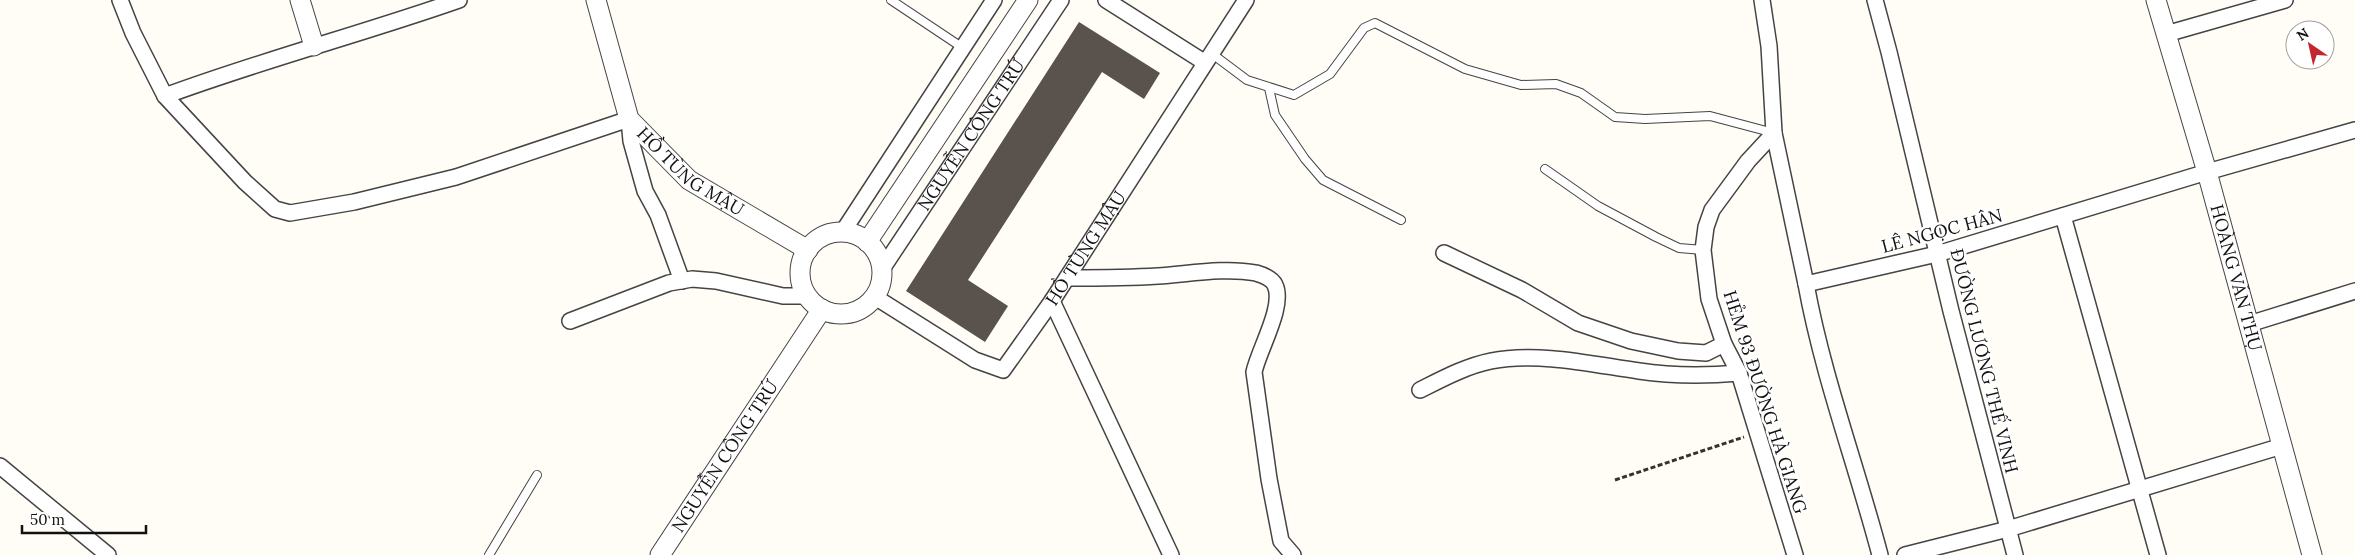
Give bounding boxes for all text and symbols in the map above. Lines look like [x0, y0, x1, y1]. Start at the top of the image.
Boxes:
north arrow [2285, 20, 2335, 70]
text: N [2293, 24, 2312, 45]
street label: NGUYỄN CÔNG TRỨ [912, 54, 1030, 215]
street label: HỒ TÙNG MẬU [632, 122, 748, 221]
street label: HỒ TÙNG MẬU [1040, 187, 1131, 310]
street label: HOÀNG VĂN THỤ [2205, 202, 2268, 353]
street label: LÊ NGỌC HÂN [1879, 203, 2005, 258]
street label: ĐƯỜNG LƯƠNG THẾ VINH [1945, 246, 2024, 476]
street label: HẺM 93 ĐƯỜNG HÀ GIANG [1718, 287, 1813, 517]
street label: NGUYỄN CÔNG TRỨ [666, 375, 783, 536]
scale bar [22, 502, 146, 534]
text: 50 m [30, 510, 65, 529]

